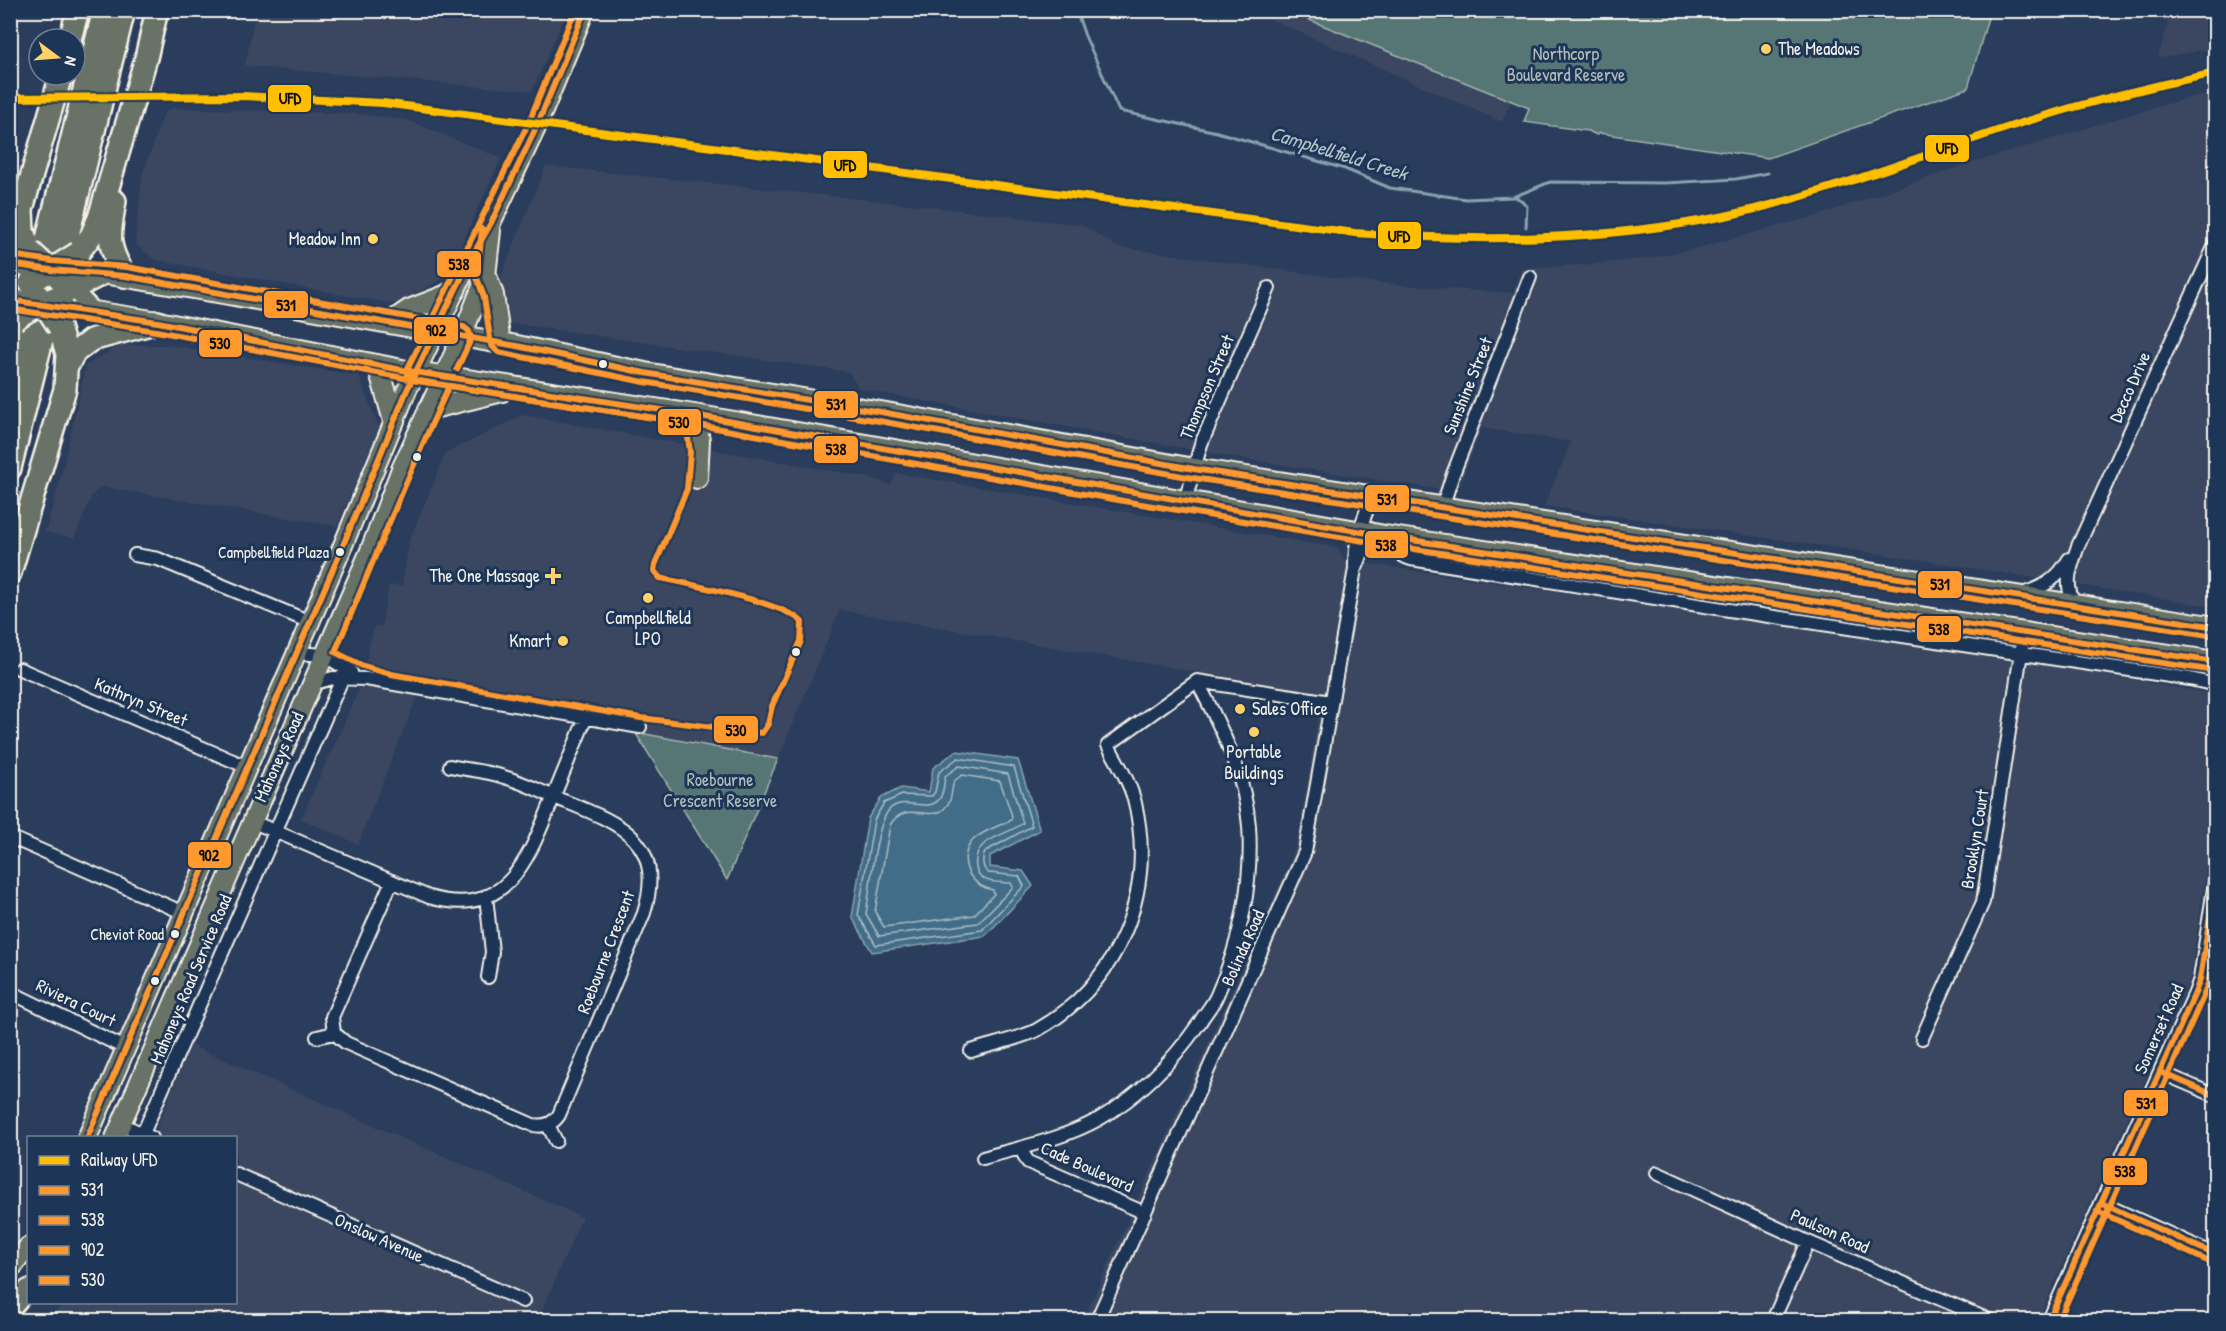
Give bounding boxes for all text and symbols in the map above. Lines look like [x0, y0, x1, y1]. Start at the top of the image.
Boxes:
north arrow [27, 27, 87, 87]
place label: The Meadows [1778, 36, 1860, 61]
park label: Northcorp Boulevard Reserve [1507, 41, 1625, 87]
marker: The Meadows [1759, 42, 1773, 56]
text: N [60, 54, 83, 69]
line badge: UFD [267, 84, 312, 113]
text: UFD [279, 87, 302, 109]
water label: Campbellfield Creek [1267, 119, 1413, 188]
line badge: UFD [1924, 134, 1970, 163]
text: UFD [1936, 137, 1959, 159]
line badge: UFD [822, 150, 868, 179]
text: UFD [834, 154, 857, 176]
line badge: UFD [1377, 221, 1422, 250]
text: UFD [1388, 225, 1411, 247]
place label: Meadow Inn [289, 226, 361, 251]
marker: Meadow Inn [366, 232, 380, 246]
line badge: 538 [436, 250, 482, 278]
text: 538 [449, 253, 469, 275]
line badge: 531 [263, 290, 309, 319]
text: 531 [276, 294, 296, 316]
line badge: 902 [413, 316, 459, 345]
text: 902 [426, 319, 447, 341]
line badge: 530 [198, 329, 243, 358]
street label: Thompson Street [1173, 330, 1240, 443]
text: 530 [209, 332, 231, 354]
street label: Sunshine Street [1437, 332, 1499, 438]
street label: Decco Drive [2103, 347, 2156, 426]
unlabelled marker [597, 358, 609, 370]
line badge: 531 [813, 390, 859, 419]
text: 531 [826, 393, 846, 415]
line badge: 530 [657, 408, 702, 436]
text: 530 [668, 411, 690, 433]
line badge: 538 [813, 435, 859, 464]
text: 538 [826, 438, 846, 460]
unlabelled marker [411, 451, 423, 463]
line badge: 531 [1364, 484, 1410, 513]
text: 531 [1377, 488, 1397, 510]
line badge: 538 [1364, 530, 1409, 559]
text: 538 [1376, 534, 1396, 556]
place label: Campbellfield Plaza [218, 541, 329, 563]
marker: Campbellfield Plaza [334, 546, 346, 558]
place label: The One Massage [429, 563, 540, 588]
marker: The One Massage [544, 567, 562, 585]
line badge: 531 [1917, 570, 1963, 599]
text: 531 [1930, 573, 1950, 595]
marker: Campbellfield LPO [641, 591, 655, 605]
place label: Campbellfield LPO [605, 605, 691, 651]
line badge: 538 [1916, 615, 1962, 643]
text: 538 [1929, 618, 1949, 640]
place label: Kmart [509, 628, 552, 653]
marker: Kmart [556, 634, 570, 648]
unlabelled marker [790, 646, 802, 658]
street label: Kathryn Street [91, 671, 192, 733]
place label: Sales Office [1252, 696, 1328, 721]
marker: Sales Office [1233, 702, 1247, 716]
street label: Mahoneys Road [248, 708, 310, 806]
line badge: 530 [713, 715, 759, 744]
text: 530 [725, 719, 747, 741]
marker: Portable Buildings [1247, 725, 1261, 739]
place label: Portable Buildings [1224, 739, 1284, 785]
park label: Roebourne Crescent Reserve [663, 767, 777, 813]
street label: Brooklyn Court [1954, 787, 1995, 890]
line badge: 902 [187, 841, 232, 869]
text: 902 [199, 844, 220, 866]
street label: Roebourne Crescent [571, 886, 641, 1017]
street label: Mahoneys Road Service Road [144, 890, 238, 1067]
street label: Bolinda Road [1215, 906, 1270, 990]
place label: Cheviot Road [90, 923, 164, 945]
marker: Cheviot Road [169, 928, 181, 940]
street label: Riviera Court [32, 972, 121, 1033]
unlabelled marker [149, 975, 161, 987]
street label: Somerset Road [2128, 980, 2189, 1078]
line badge: 531 [2123, 1089, 2169, 1117]
text: 531 [2136, 1092, 2156, 1114]
street label: Cade Boulevard [1037, 1135, 1138, 1198]
legend [27, 1136, 237, 1304]
text: Railway UFD [81, 1147, 158, 1172]
line badge: 538 [2102, 1157, 2148, 1186]
text: 538 [2115, 1160, 2135, 1182]
text: 531 [81, 1177, 103, 1202]
street label: Paulson Road [1787, 1202, 1874, 1259]
text: 538 [81, 1207, 105, 1232]
street label: Onslow Avenue [331, 1207, 428, 1268]
text: 902 [81, 1237, 105, 1262]
text: 530 [81, 1267, 105, 1292]

